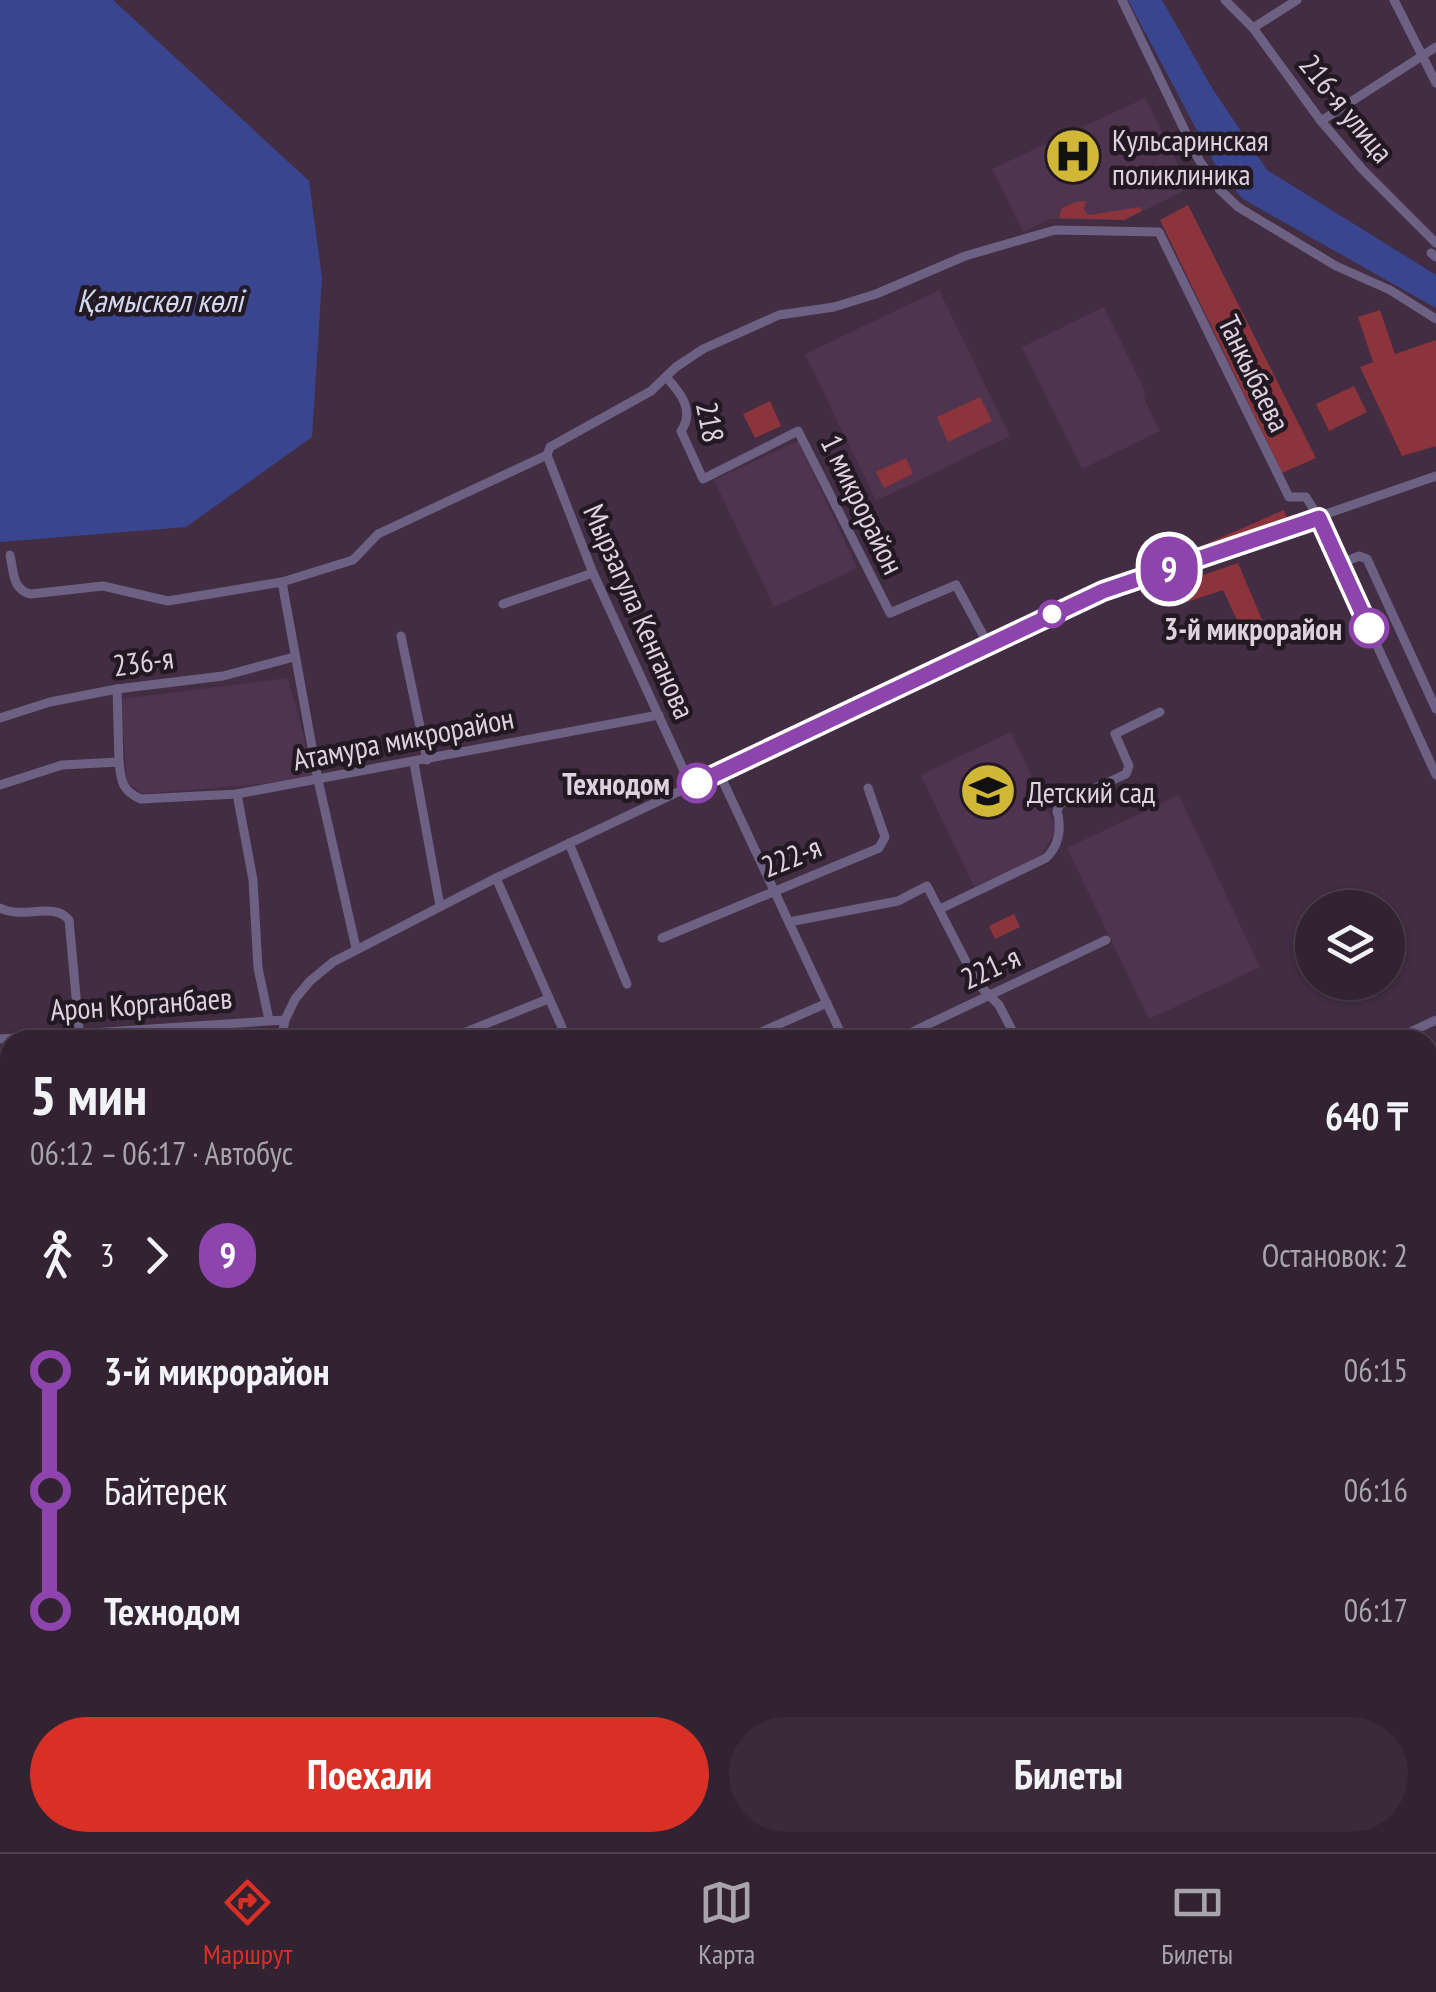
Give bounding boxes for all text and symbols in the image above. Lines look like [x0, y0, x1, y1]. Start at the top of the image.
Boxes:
street label: 216-я улица [1291, 46, 1403, 170]
place label: Кульсаринская поликлиника [1112, 120, 1269, 193]
hospital icon: Кульсаринская поликлиника [1043, 126, 1103, 186]
water label: Қамыскөл көлі [77, 279, 247, 321]
street label: Танкыбаева [1210, 308, 1300, 438]
street label: 218 [688, 398, 734, 446]
street label: 1 микрорайон [812, 428, 914, 580]
street label: Мырзагула Кенганова [575, 498, 705, 724]
line badge: 9 [1136, 536, 1202, 602]
text: 9 [1161, 546, 1177, 592]
unlabelled marker [1039, 601, 1065, 627]
place label: 3-й микрорайон [1164, 609, 1342, 648]
marker: 3-й микрорайон [1350, 609, 1388, 647]
street label: 236-я [110, 637, 176, 685]
street label: Атамура микрорайон [289, 697, 517, 779]
school or university icon: Детский сад [958, 761, 1018, 821]
place label: Технодом [562, 764, 670, 803]
marker: Технодом [678, 764, 716, 802]
place label: Детский сад [1027, 772, 1155, 811]
street label: 222-я [755, 827, 827, 885]
map controls [1295, 890, 1405, 1000]
button: layers [1295, 890, 1405, 1000]
street label: 221-я [954, 936, 1026, 998]
street label: Арон Корганбаев [49, 977, 233, 1029]
text: 5 мин [30, 1059, 147, 1130]
text: 640 ₸ [1325, 1091, 1408, 1140]
text: 06:12 – 06:17 · Автобус [30, 1132, 293, 1174]
icon: walk [30, 1228, 85, 1283]
icon: forward [129, 1228, 184, 1283]
text: 9 [219, 1232, 236, 1278]
text: 3 [100, 1234, 114, 1276]
text: Остановок: 2 [1262, 1234, 1408, 1276]
text: 3-й микрорайон [104, 1346, 330, 1395]
text: 06:15 [1344, 1349, 1408, 1391]
text: Байтерек [104, 1466, 227, 1515]
text: 06:16 [1344, 1469, 1408, 1511]
text: Технодом [104, 1586, 241, 1635]
text: 06:17 [1344, 1589, 1408, 1631]
button: Поехали [30, 1717, 709, 1832]
button: Билеты [729, 1717, 1408, 1832]
tab: Маршрут [203, 1875, 292, 1972]
tab: Карта [698, 1875, 755, 1972]
tab: Билеты [1161, 1875, 1233, 1972]

